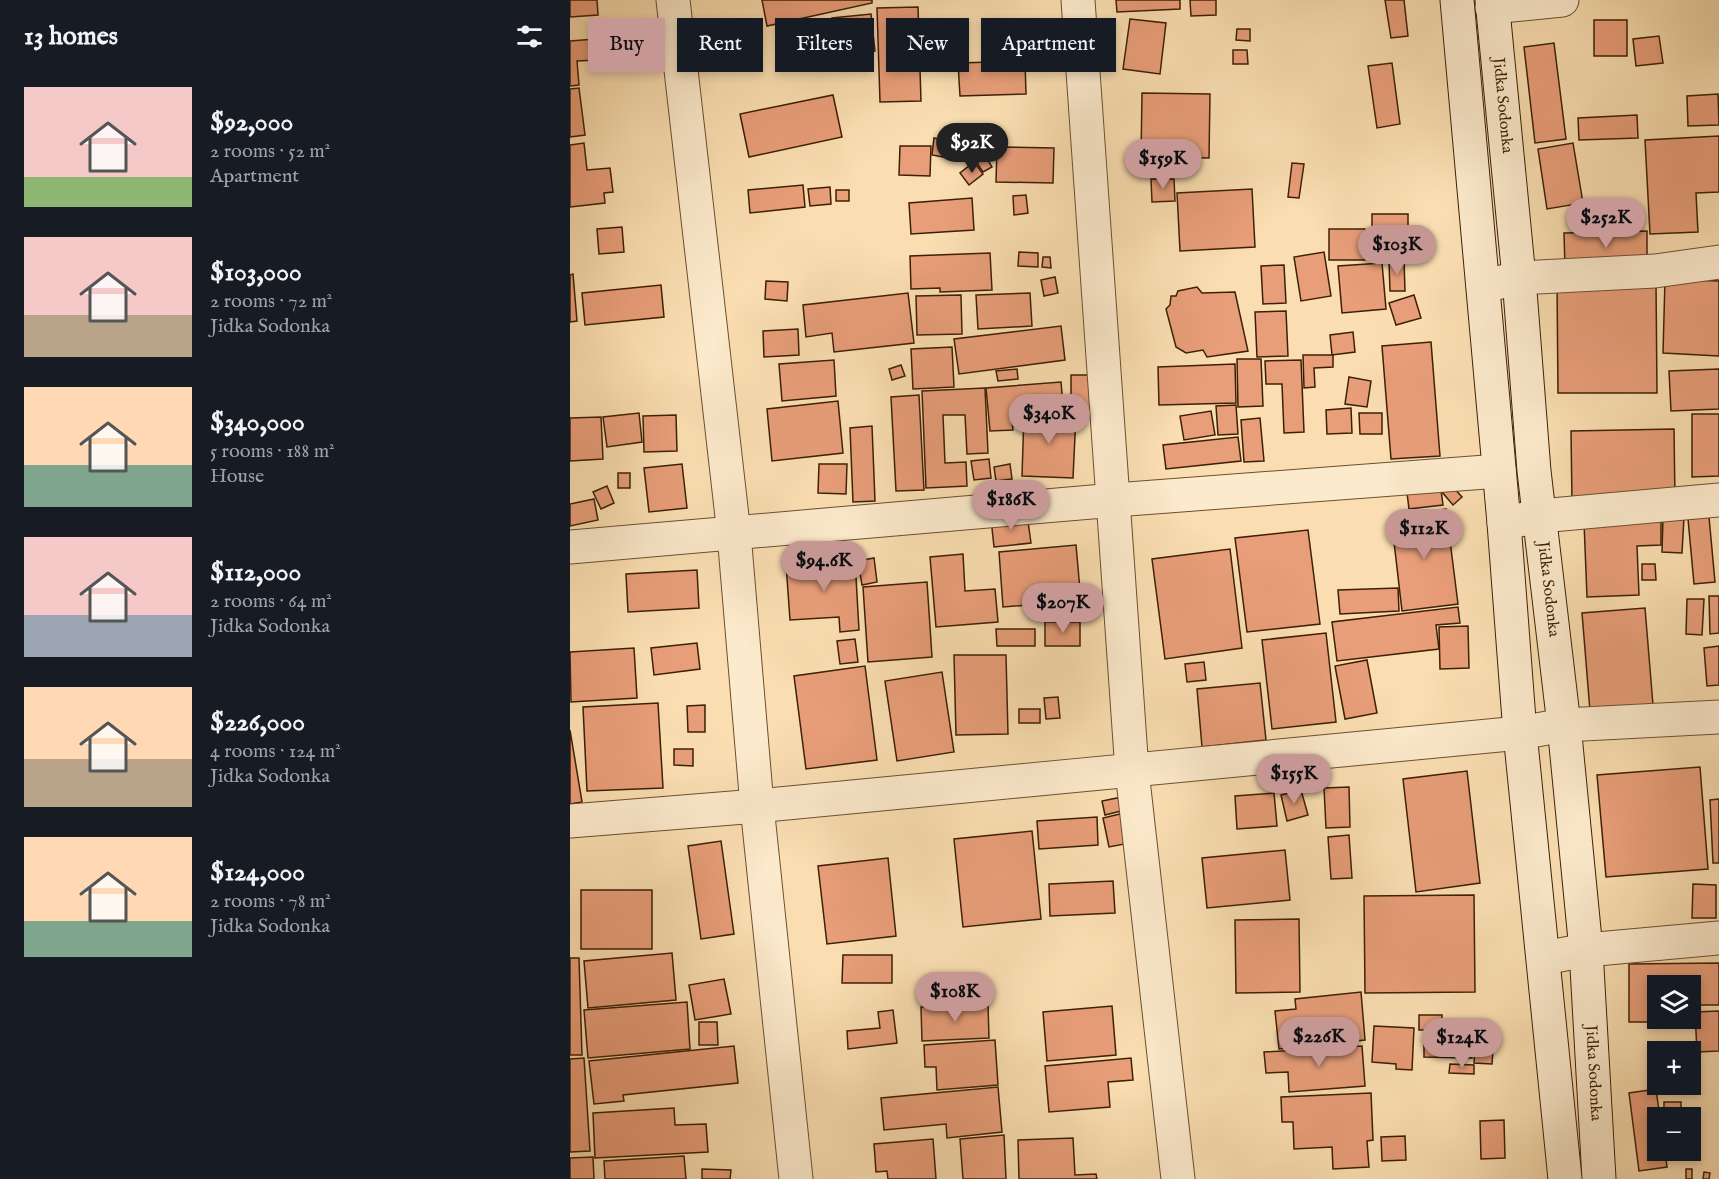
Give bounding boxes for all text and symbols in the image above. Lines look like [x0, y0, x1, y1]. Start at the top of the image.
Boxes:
chip: Buy [588, 18, 665, 72]
chip: Rent [677, 18, 763, 72]
chip: Filters [775, 18, 874, 72]
chip: New [886, 18, 969, 72]
chip: Apartment [981, 18, 1116, 72]
text: 13 homes [24, 20, 118, 53]
icon: filters [513, 20, 546, 53]
street label: Jidka Sodonka [1487, 55, 1517, 154]
text: $92,000 [210, 106, 293, 139]
icon: home [72, 111, 144, 183]
pin: $92K [936, 123, 1008, 174]
text: $92K [950, 130, 994, 155]
text: 2 rooms · 52 m² [210, 139, 330, 164]
pin: $159K [1121, 139, 1205, 190]
text: $159K [1139, 146, 1187, 171]
text: Apartment [210, 164, 299, 189]
pin: $252K [1564, 198, 1648, 249]
text: $252K [1580, 205, 1632, 230]
pin: $103K [1355, 225, 1439, 276]
text: $103K [1372, 232, 1422, 257]
text: $103,000 [210, 256, 302, 289]
icon: home [72, 261, 144, 333]
text: 2 rooms · 72 m² [210, 289, 332, 314]
text: Jidka Sodonka [210, 314, 330, 339]
pin: $340K [1007, 394, 1091, 445]
text: $340K [1023, 401, 1075, 426]
text: $340,000 [210, 406, 305, 439]
icon: home [72, 411, 144, 483]
text: 5 rooms · 188 m² [210, 439, 335, 464]
text: House [210, 464, 264, 489]
pin: $186K [969, 480, 1053, 531]
text: $186K [986, 487, 1036, 512]
pin: $112K [1382, 509, 1466, 560]
text: $112K [1399, 516, 1449, 541]
street label: Jidka Sodonka [1532, 538, 1564, 638]
pin: $94.6K [775, 541, 873, 592]
text: $94.6K [795, 548, 853, 573]
text: $112,000 [210, 556, 301, 589]
icon: home [72, 561, 144, 633]
pin: $207K [1021, 583, 1105, 634]
text: 2 rooms · 64 m² [210, 589, 332, 614]
text: $207K [1036, 590, 1090, 615]
text: Jidka Sodonka [210, 614, 330, 639]
text: $226,000 [210, 706, 305, 739]
icon: home [72, 711, 144, 783]
text: 4 rooms · 124 m² [210, 739, 341, 764]
pin: $155K [1252, 754, 1336, 805]
text: $155K [1270, 761, 1318, 786]
text: Jidka Sodonka [210, 764, 330, 789]
text: $124,000 [210, 856, 305, 889]
icon: home [72, 861, 144, 933]
text: 2 rooms · 78 m² [210, 889, 331, 914]
text: Jidka Sodonka [210, 914, 330, 939]
pin: $108K [913, 972, 997, 1023]
map controls [1647, 975, 1701, 1161]
button: layers [1647, 975, 1701, 1029]
text: $108K [930, 979, 980, 1004]
pin: $226K [1277, 1017, 1361, 1068]
pin: $124K [1420, 1018, 1504, 1069]
street label: Jidka Sodonka [1580, 1023, 1606, 1122]
text: $226K [1293, 1024, 1345, 1049]
text: $124K [1436, 1025, 1488, 1050]
button: + [1647, 1041, 1701, 1095]
button: − [1647, 1107, 1701, 1161]

